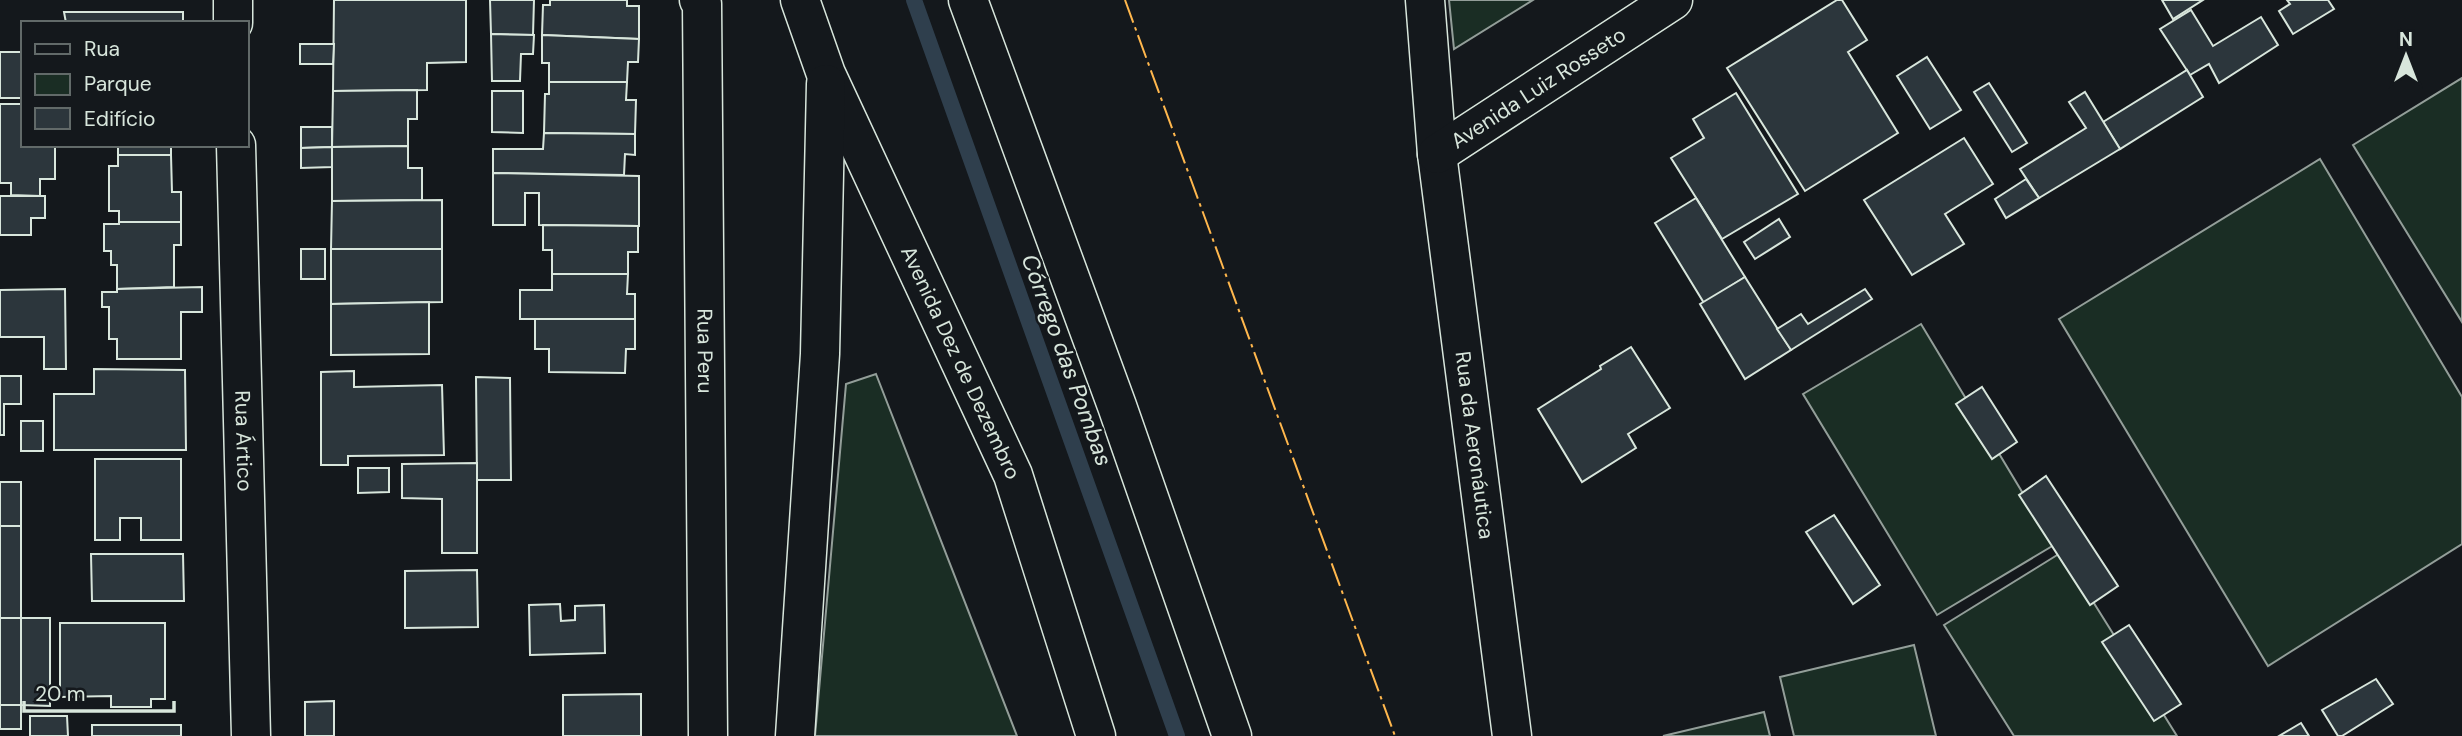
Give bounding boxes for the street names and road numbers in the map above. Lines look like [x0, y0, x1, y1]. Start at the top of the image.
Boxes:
street label: Avenida Luiz Rosseto [1445, 21, 1631, 155]
street label: Avenida Dez de Dezembro [894, 241, 1027, 484]
street label: Rua Peru [690, 308, 719, 394]
street label: Rua da Aeronáutica [1449, 350, 1500, 541]
street label: Rua Ártico [228, 390, 259, 492]

